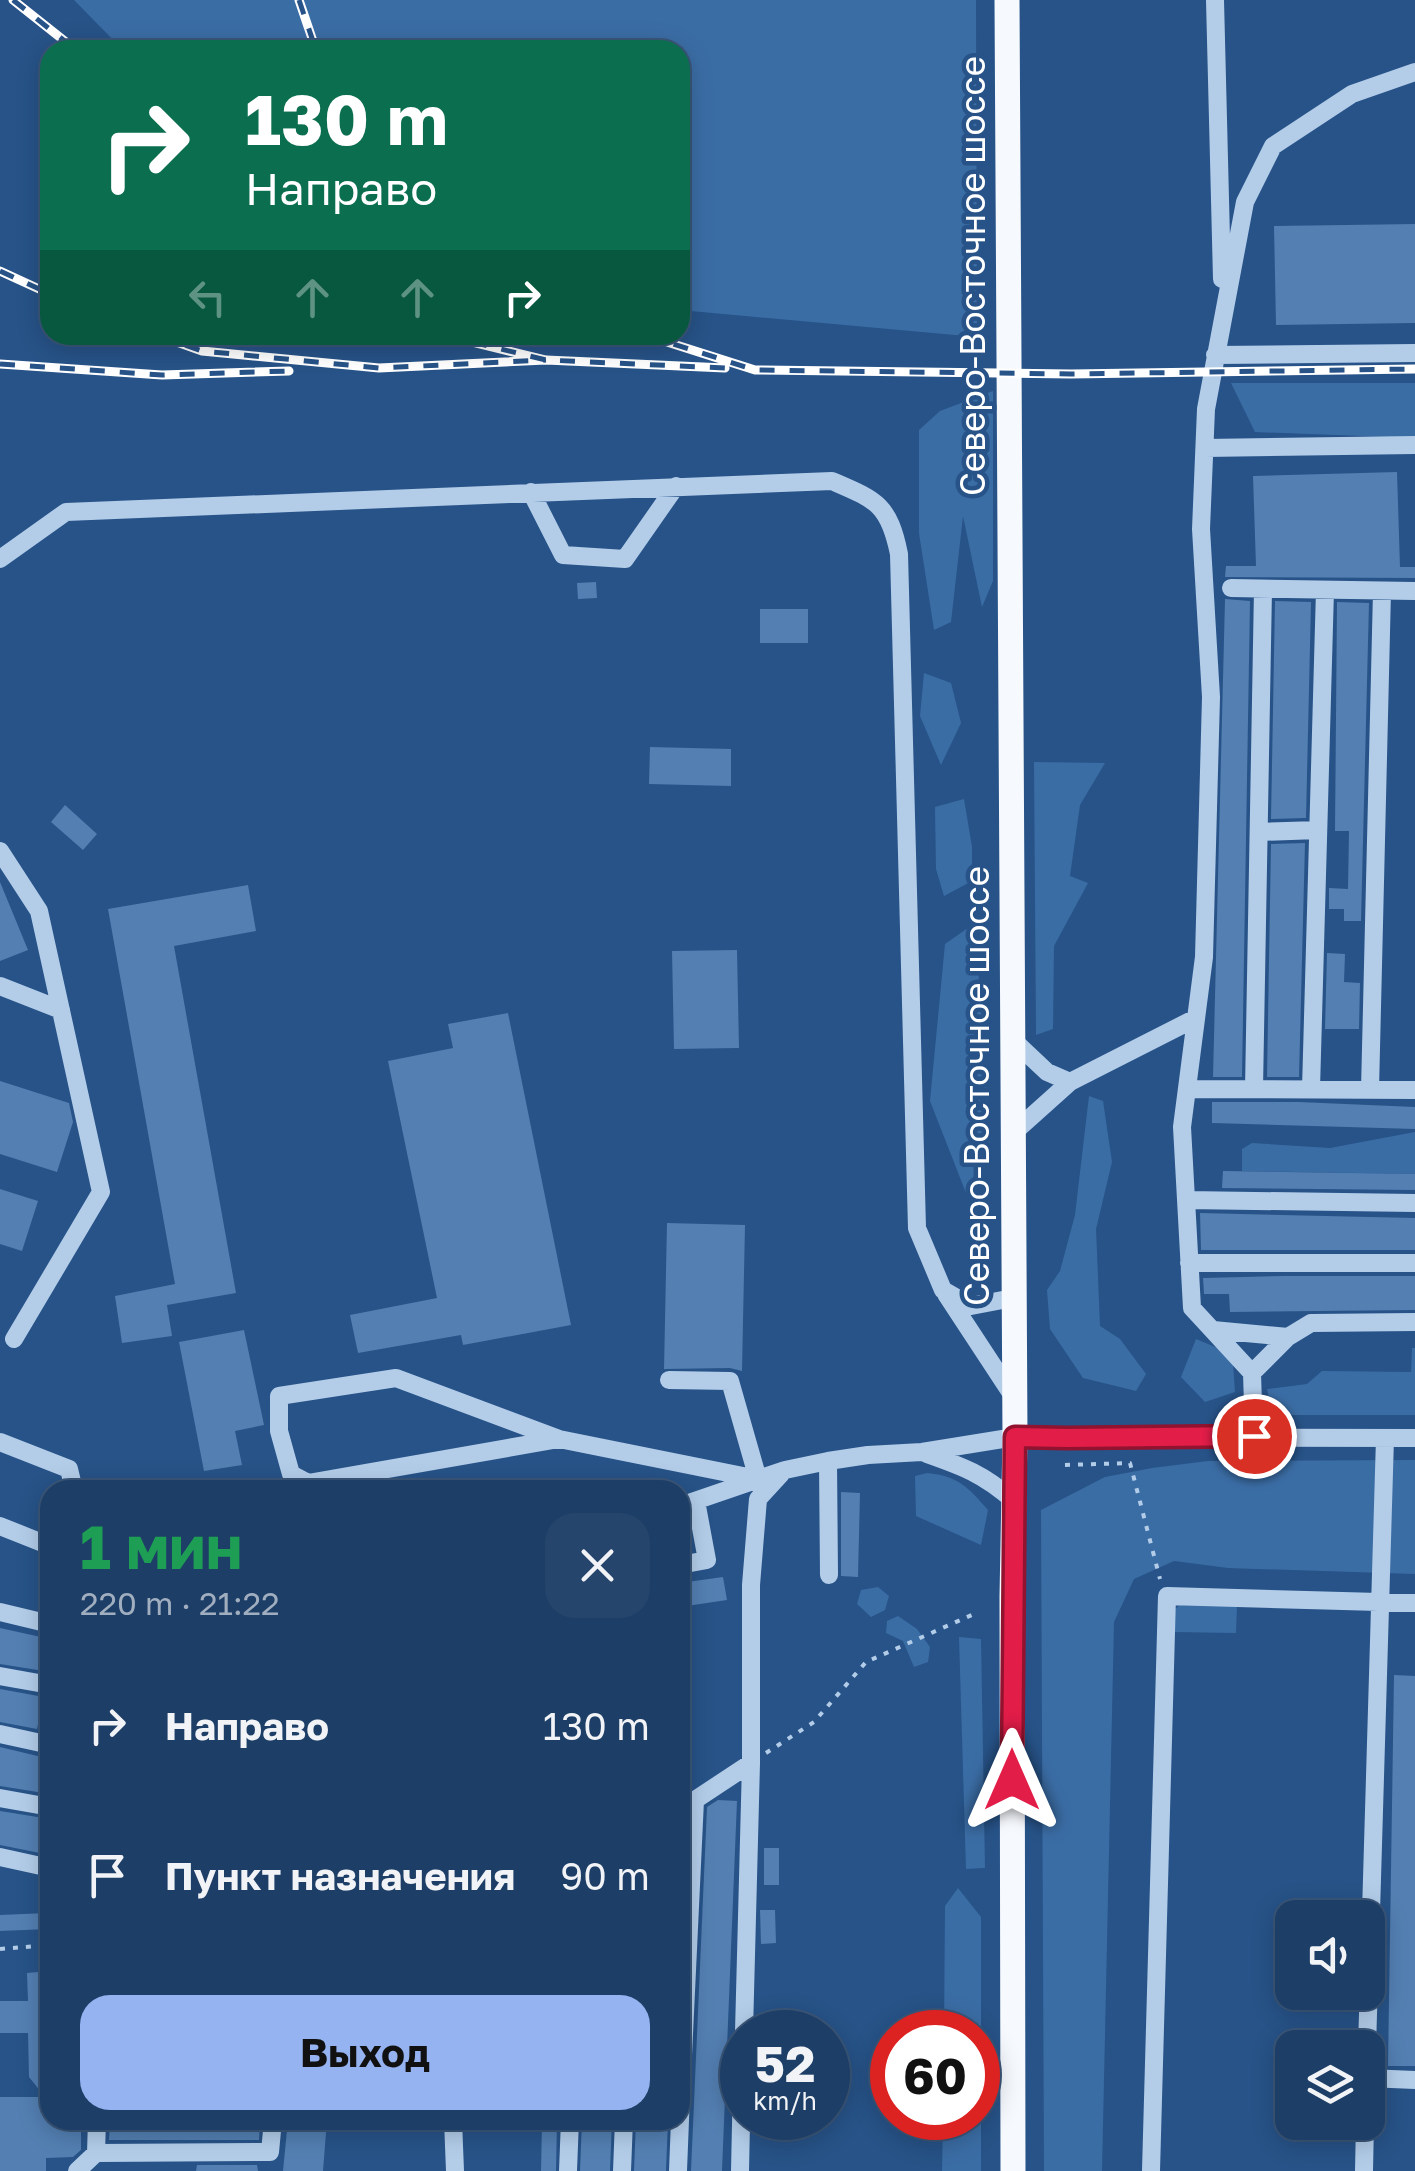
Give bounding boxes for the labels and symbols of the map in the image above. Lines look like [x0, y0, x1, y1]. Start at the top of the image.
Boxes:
street label: Северо-Восточное шоссе [951, 56, 993, 496]
street label: Северо-Восточное шоссе [955, 866, 997, 1306]
pin [1212, 1394, 1297, 1479]
position arrow [960, 1728, 1064, 1832]
speed limit sign: 60 [870, 2010, 1000, 2140]

